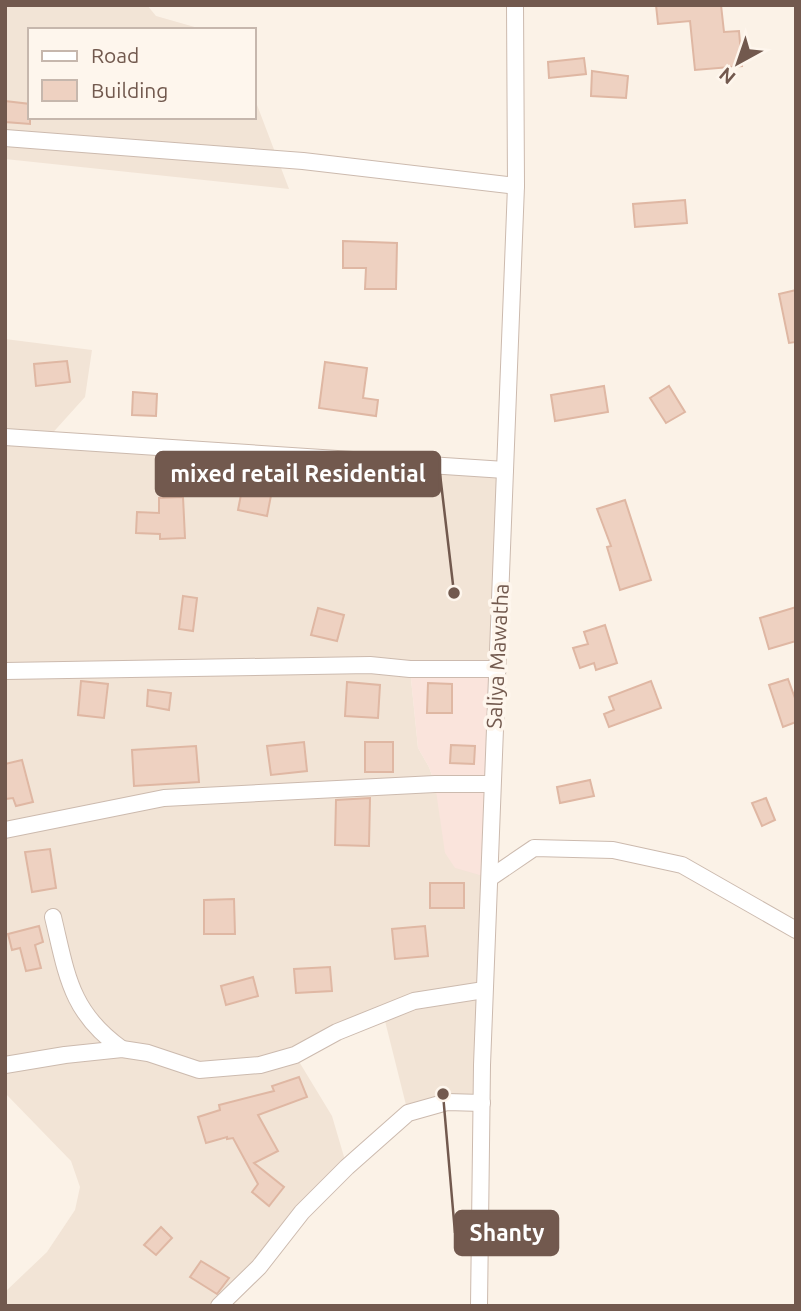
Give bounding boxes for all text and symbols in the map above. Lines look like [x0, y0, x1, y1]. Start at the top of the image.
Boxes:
legend [28, 28, 256, 119]
north arrow [703, 28, 773, 98]
text: Road [91, 43, 139, 67]
text: N [715, 63, 740, 89]
text: Building [91, 78, 168, 102]
callout: mixed retail Residential [156, 452, 440, 496]
text: mixed retail Residential [170, 461, 426, 486]
street label: Saliya Mawatha [481, 583, 513, 729]
callout: Shanty [455, 1211, 558, 1255]
text: Shanty [470, 1220, 544, 1245]

